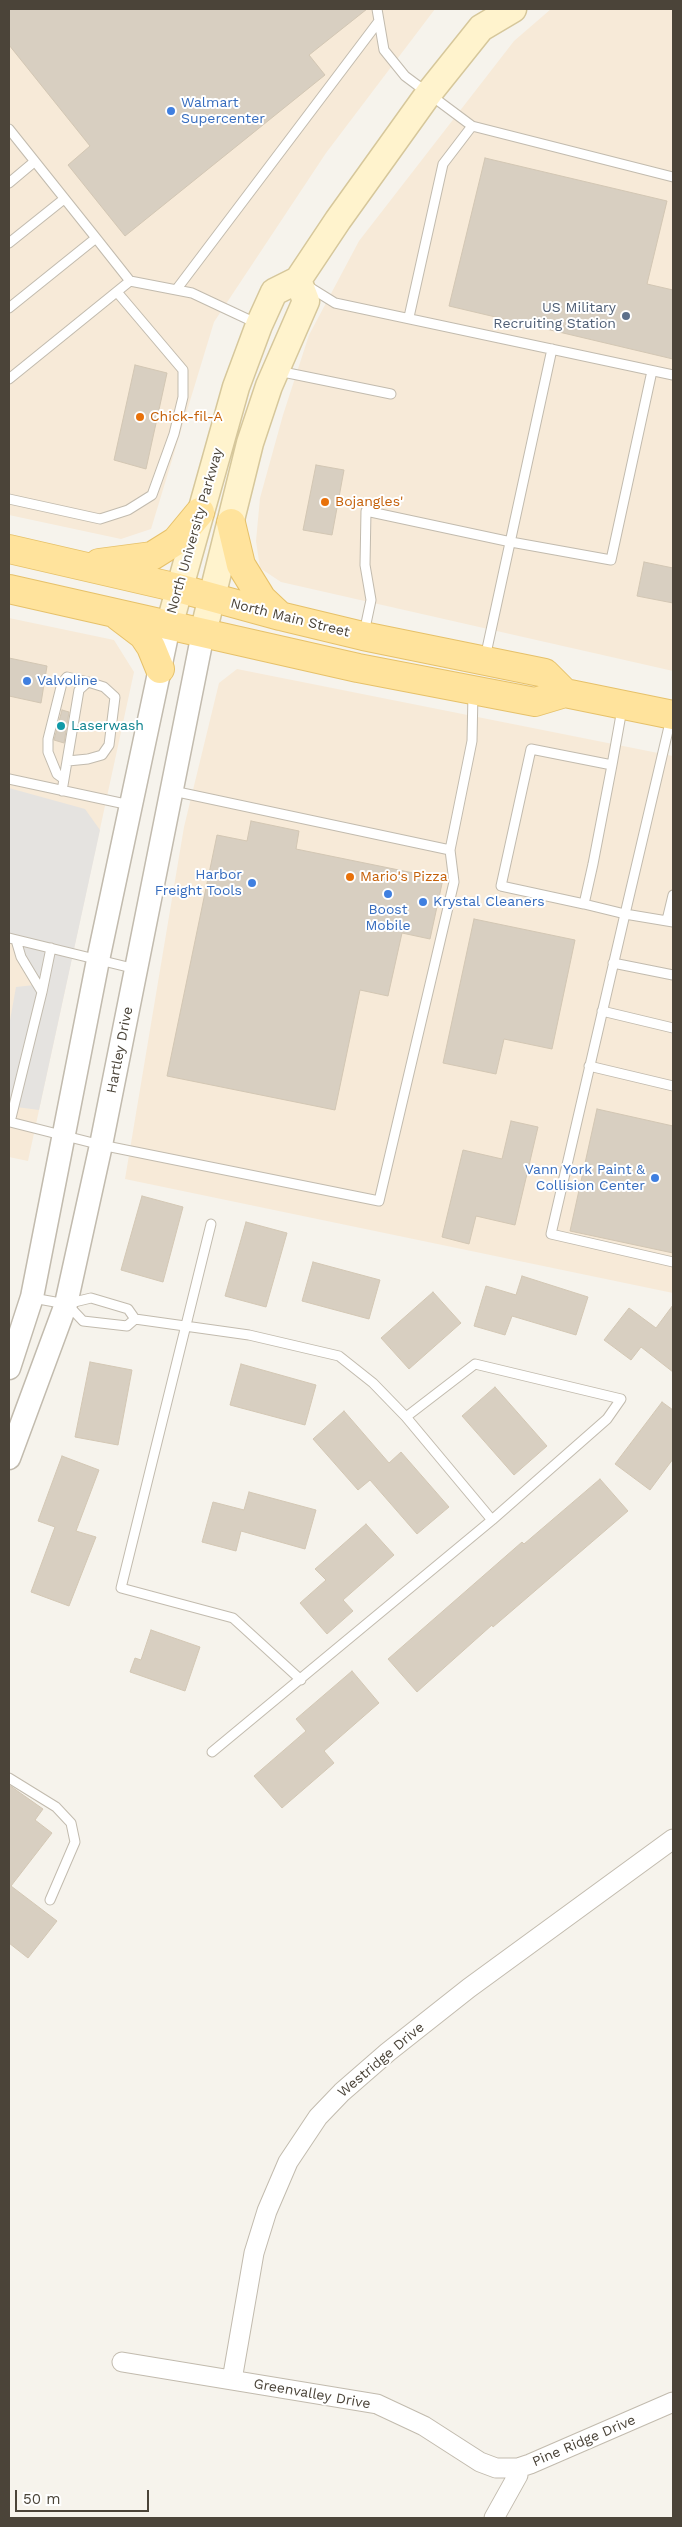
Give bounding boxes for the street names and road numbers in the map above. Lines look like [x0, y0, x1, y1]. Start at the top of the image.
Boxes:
street label: North University Parkway [163, 446, 227, 616]
street label: North Main Street [229, 595, 351, 641]
street label: Hartley Drive [103, 1005, 137, 1095]
street label: Westridge Drive [334, 2019, 428, 2101]
street label: Greenvalley Drive [252, 2375, 372, 2413]
street label: Pine Ridge Drive [530, 2412, 638, 2470]

